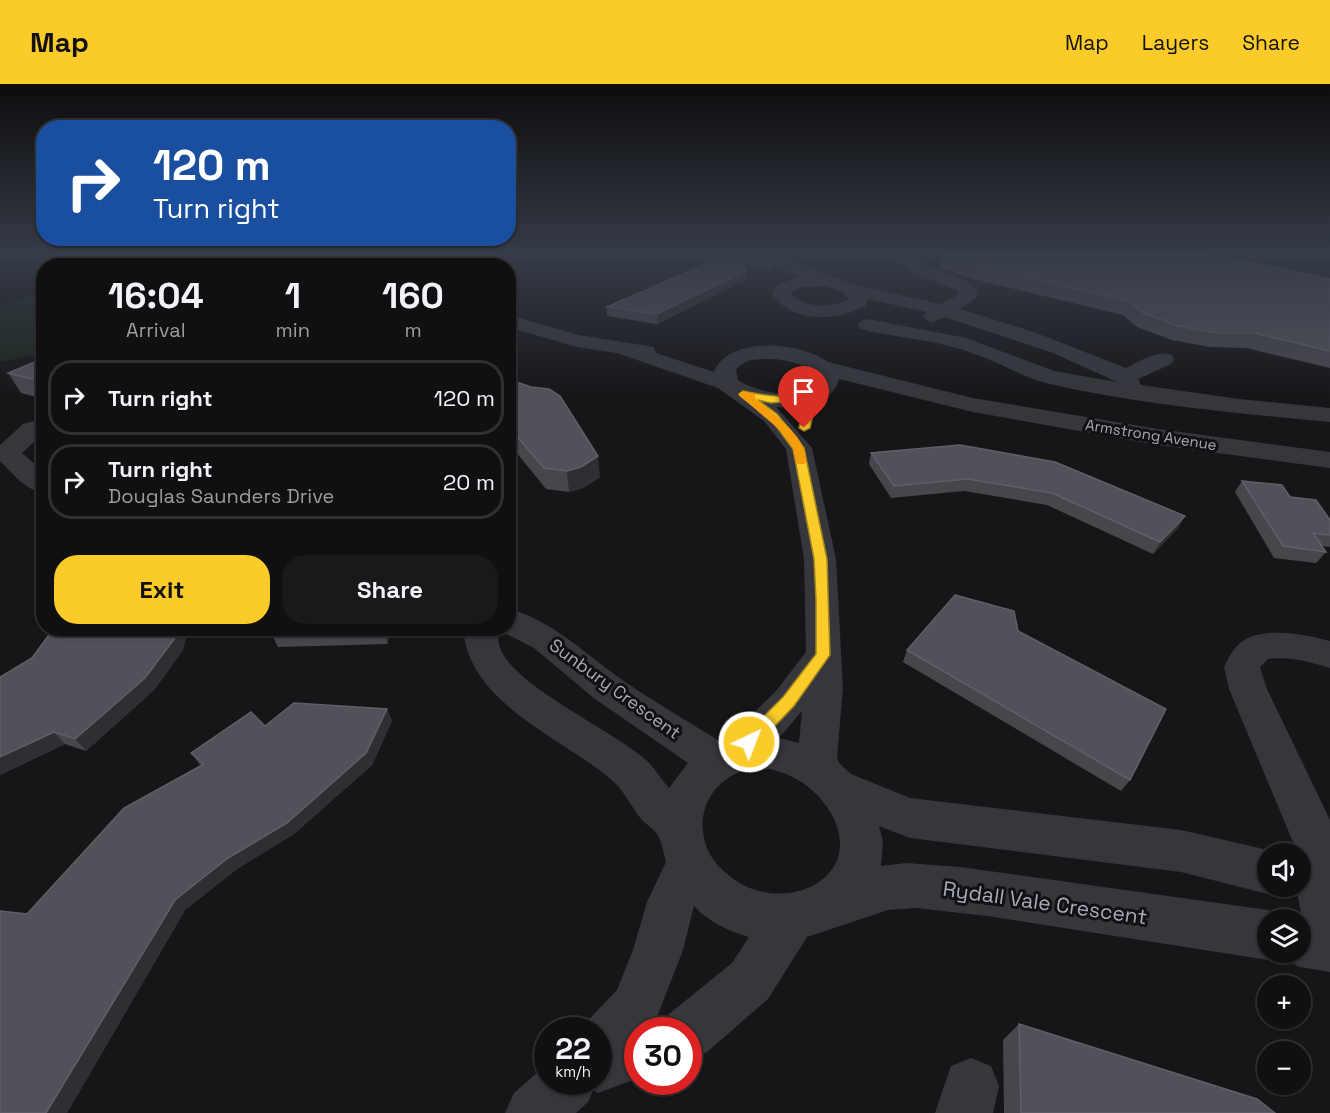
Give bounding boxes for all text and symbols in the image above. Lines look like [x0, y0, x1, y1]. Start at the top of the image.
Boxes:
text: Map [30, 24, 89, 60]
text: Map [1065, 29, 1109, 56]
text: Layers [1142, 29, 1209, 56]
text: Share [1242, 29, 1300, 56]
text: 120 m [153, 139, 271, 192]
icon: right [54, 144, 132, 222]
text: Turn right [153, 191, 280, 226]
text: 16:04 [108, 273, 204, 319]
text: 1 [285, 273, 301, 319]
text: 160 [382, 273, 444, 319]
text: Arrival [126, 317, 186, 343]
text: min [276, 317, 310, 343]
text: m [404, 317, 422, 343]
pin [778, 366, 829, 428]
icon: arrive [787, 375, 820, 408]
icon: right [57, 381, 90, 414]
text: Turn right [108, 384, 213, 412]
text: 120 m [434, 384, 495, 412]
street label: Armstrong Avenue [1084, 415, 1218, 454]
text: Turn right [108, 455, 213, 483]
icon: right [57, 465, 90, 498]
text: 20 m [443, 468, 495, 496]
text: Douglas Saunders Drive [108, 483, 334, 509]
button: Exit [54, 555, 270, 624]
button: Share [282, 555, 498, 624]
street label: Sunbury Crescent [545, 633, 685, 744]
position arrow [717, 710, 781, 774]
map controls [1257, 843, 1311, 1095]
button: sound [1257, 843, 1311, 897]
street label: Rydall Vale Crescent [941, 875, 1149, 930]
button: layers [1257, 909, 1311, 963]
button: + [1257, 975, 1311, 1029]
speed limit sign: 30 [624, 1017, 702, 1095]
text: 22 [555, 1029, 591, 1068]
button: − [1257, 1041, 1311, 1095]
text: km/h [555, 1062, 591, 1081]

